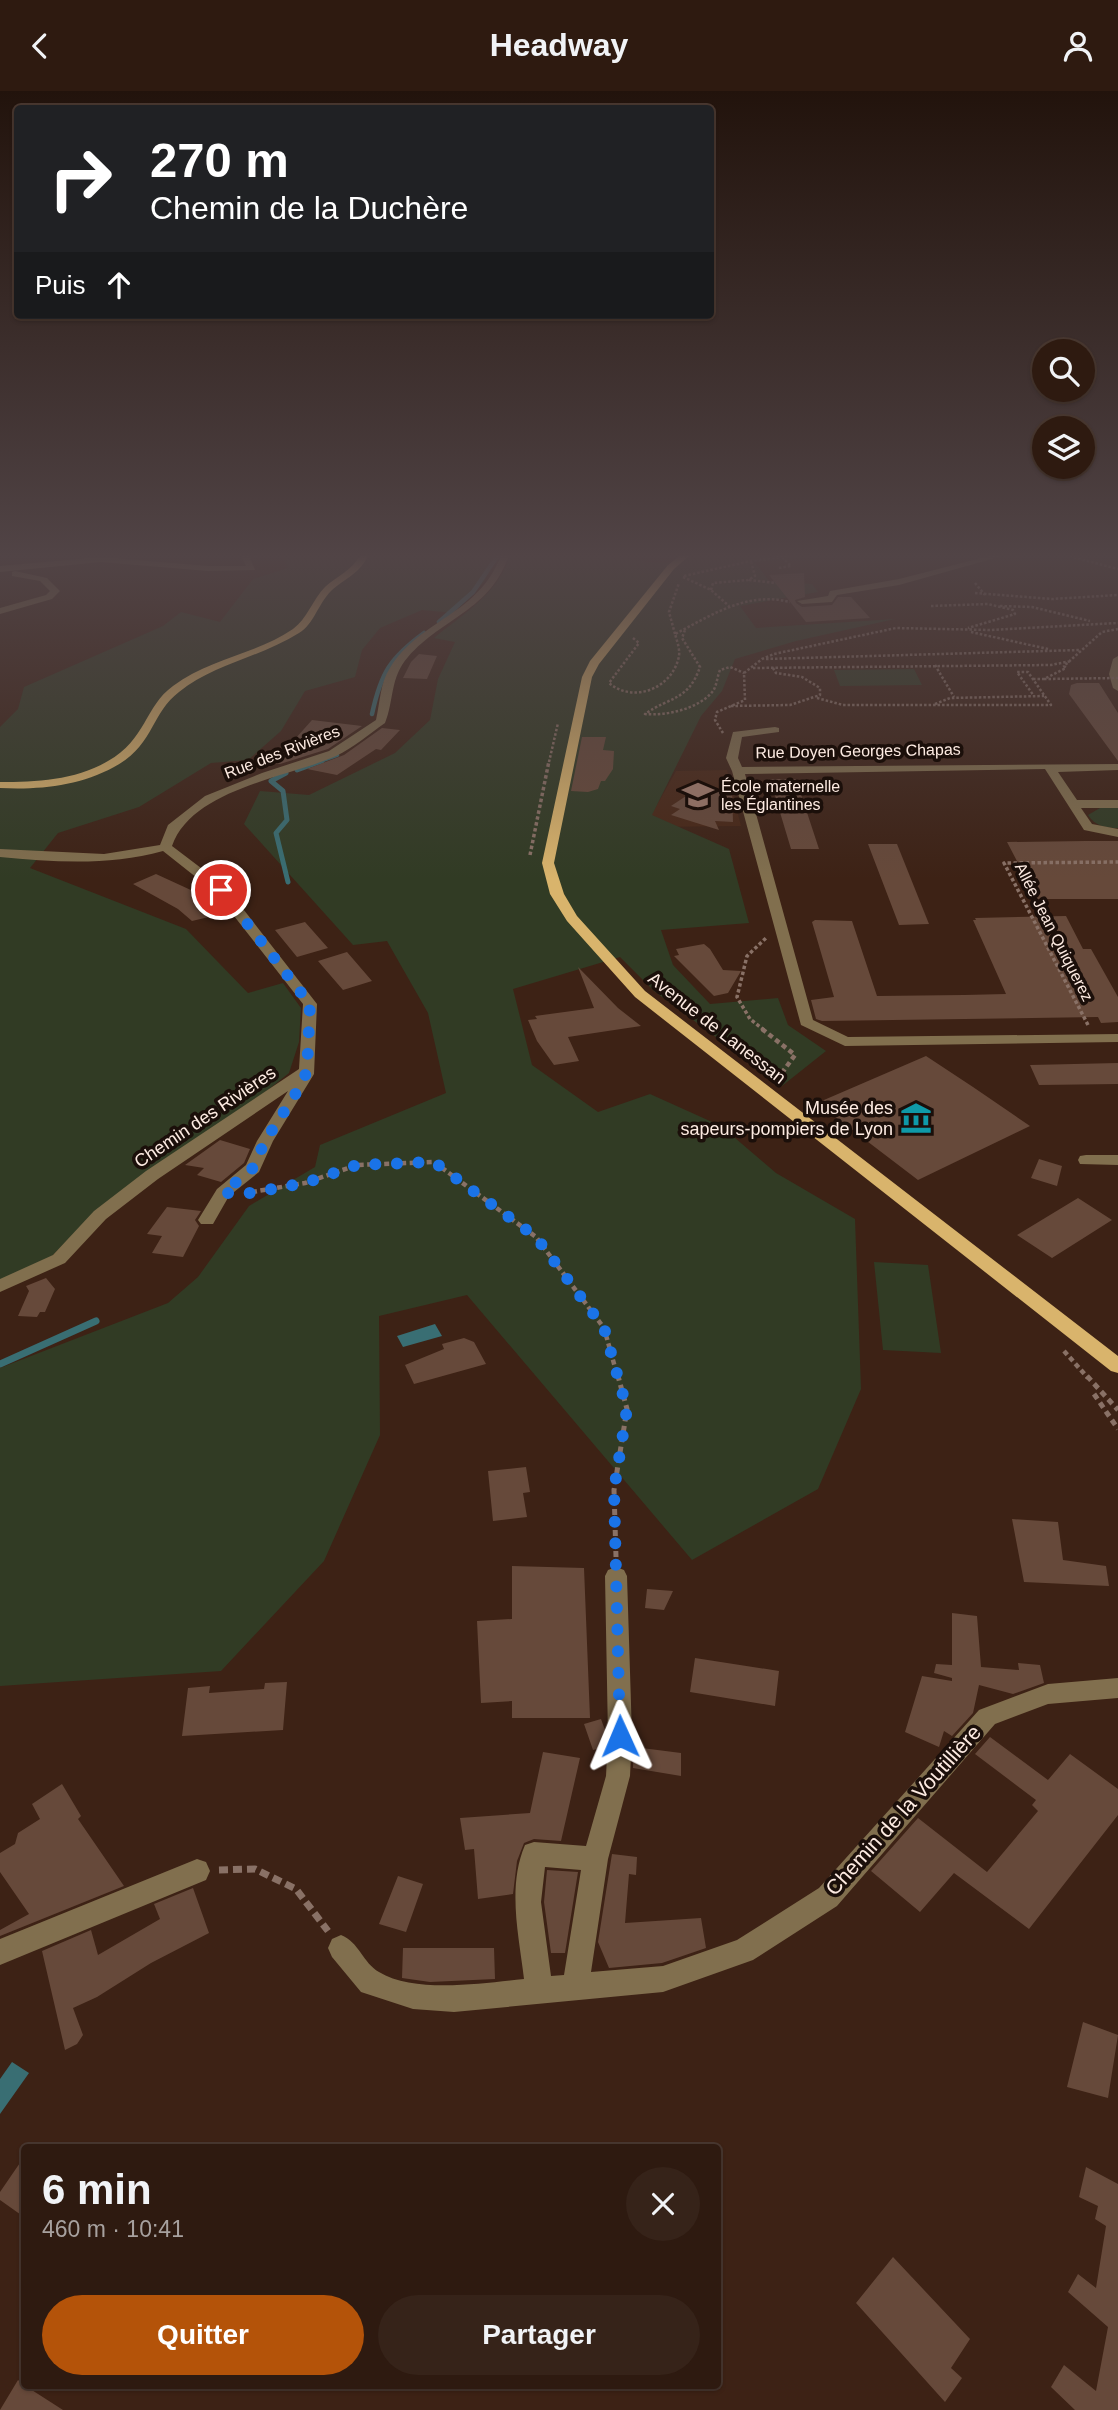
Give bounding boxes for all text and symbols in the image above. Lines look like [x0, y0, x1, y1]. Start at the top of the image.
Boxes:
icon: back [21, 27, 59, 65]
text: Headway [490, 27, 628, 63]
icon: person [1059, 27, 1097, 65]
icon: right [35, 133, 126, 224]
text: 270 m [150, 133, 289, 187]
text: Chemin de la Duchère [150, 190, 468, 226]
icon: ahead [100, 266, 138, 304]
text: Puis [35, 270, 86, 300]
map controls [1032, 339, 1095, 479]
button: search [1032, 339, 1095, 402]
button: layers [1032, 416, 1095, 479]
street label: Rue des Rivières [222, 722, 342, 782]
street label: Rue Doyen Georges Chapas [755, 741, 961, 761]
place label: École maternelle les Églantines [721, 777, 840, 813]
school or university icon: École maternelle les Églantines [681, 778, 715, 812]
pin [191, 860, 251, 920]
street label: Allée Jean Quiquerez [1012, 860, 1096, 1004]
icon: arrive [202, 871, 240, 909]
street label: Avenue de Lanessan [644, 968, 790, 1088]
street label: Chemin des Rivières [131, 1062, 279, 1172]
place label: Musée des sapeurs-pompiers de Lyon [681, 1098, 893, 1139]
museum icon: Musée des sapeurs-pompiers de Lyon [899, 1101, 933, 1135]
position arrow [583, 1699, 657, 1773]
street label: Chemin de la Voutillière [821, 1720, 985, 1900]
text: 6 min [42, 2166, 152, 2213]
button: close [626, 2167, 700, 2241]
text: 460 m · 10:41 [42, 2216, 184, 2242]
button: Quitter [42, 2295, 364, 2375]
button: Partager [378, 2295, 700, 2375]

